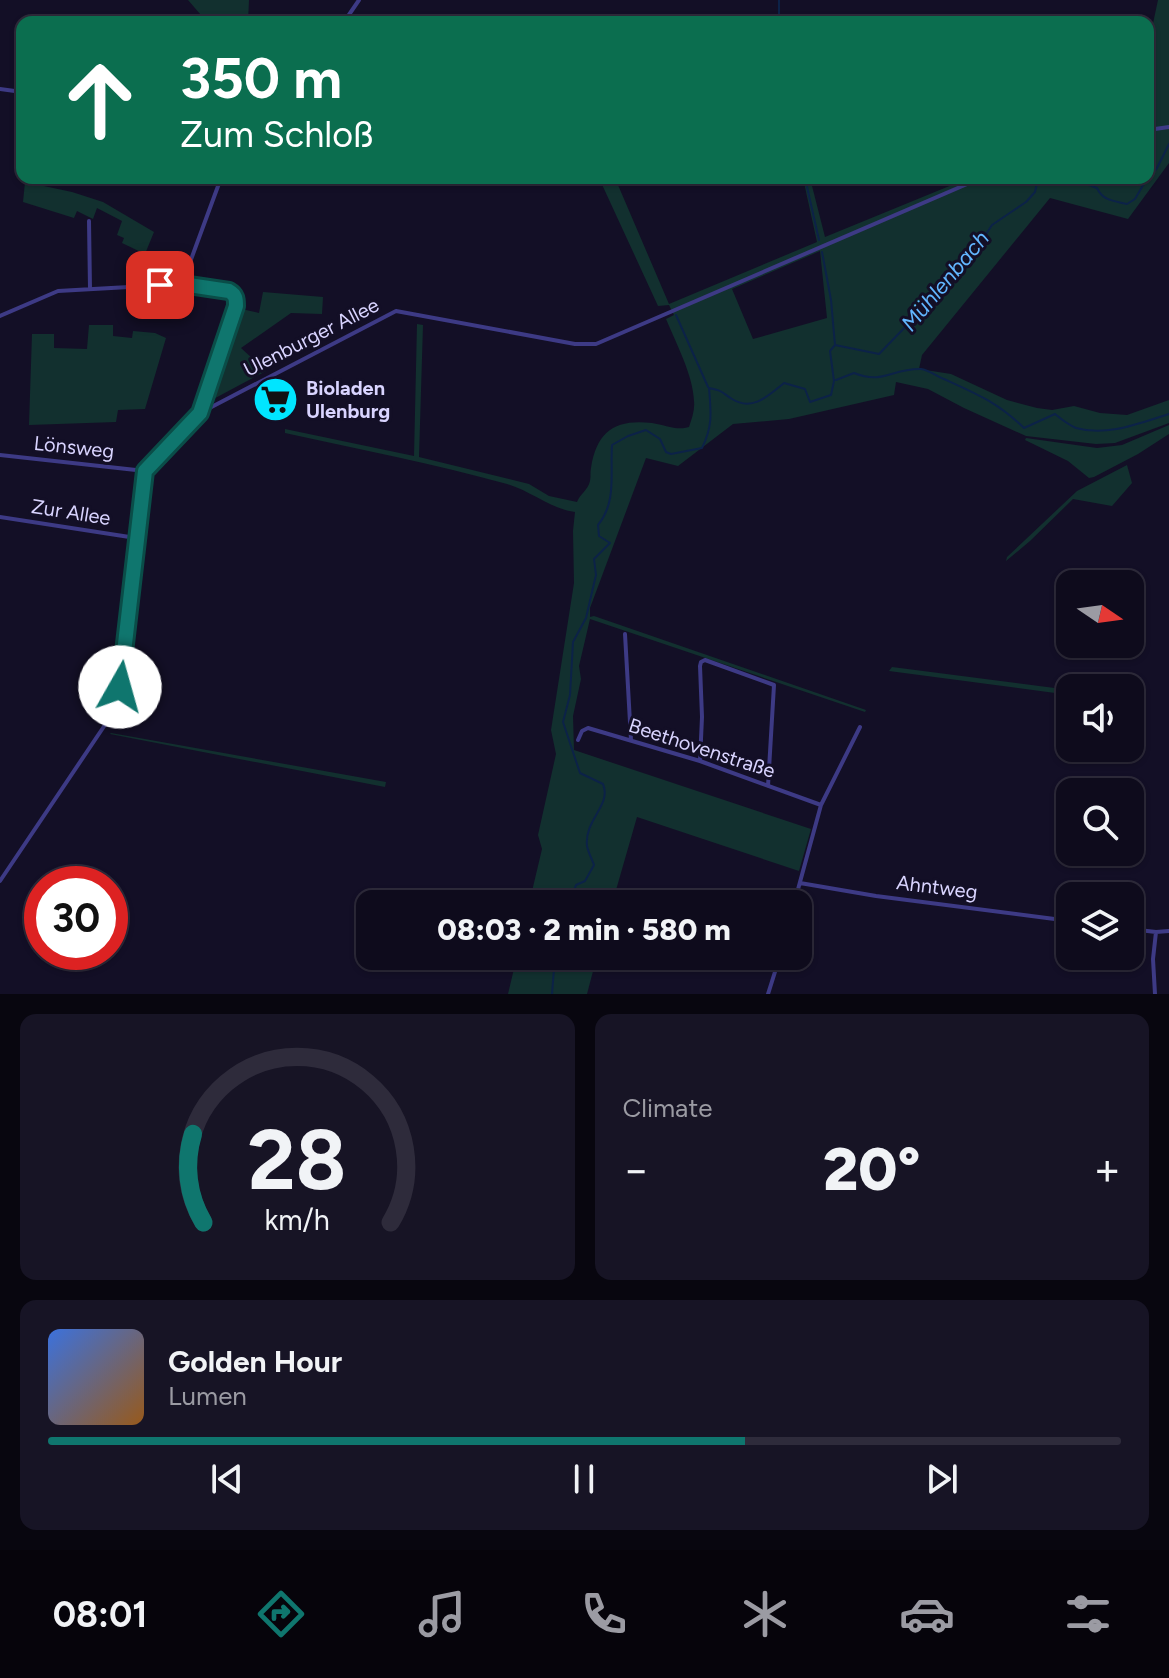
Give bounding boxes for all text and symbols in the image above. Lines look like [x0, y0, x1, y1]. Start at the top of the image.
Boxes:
text: 350 m [180, 45, 342, 112]
icon: ahead [48, 48, 152, 152]
text: Zum Schloß [180, 113, 373, 156]
water label: Mühlenbach [895, 225, 995, 337]
pin [126, 251, 194, 319]
icon: arrive [138, 263, 182, 307]
street label: Ulenburger Allee [239, 292, 383, 381]
supermarket icon: Bioladen Ulenburg [251, 376, 299, 424]
place label: Bioladen Ulenburg [306, 376, 390, 423]
street label: Lönsweg [33, 431, 115, 463]
street label: Zur Allee [30, 494, 112, 530]
north arrow [1056, 570, 1144, 658]
map controls [1056, 570, 1144, 970]
position arrow [78, 645, 162, 729]
button: sound [1056, 674, 1144, 762]
street label: Beethovenstraße [626, 713, 778, 783]
button: search [1056, 778, 1144, 866]
speed limit sign: 30 [24, 866, 128, 970]
street label: Ahntweg [895, 870, 979, 904]
button: layers [1056, 882, 1144, 970]
text: 08:03 · 2 min · 580 m [437, 911, 731, 948]
text: Climate [623, 1092, 712, 1124]
text: 28 [248, 1110, 347, 1210]
text: 20° [823, 1133, 920, 1205]
text: − [623, 1143, 650, 1196]
text: + [1094, 1143, 1121, 1196]
text: km/h [265, 1203, 330, 1237]
text: Golden Hour [168, 1343, 342, 1380]
text: Lumen [168, 1380, 247, 1412]
icon: previous [205, 1457, 249, 1501]
icon: pause [562, 1457, 606, 1501]
icon: next [920, 1457, 964, 1501]
icon: directions [253, 1586, 309, 1642]
icon: music [414, 1586, 470, 1642]
icon: phone [576, 1586, 632, 1642]
icon: climate [737, 1586, 793, 1642]
icon: car [899, 1586, 955, 1642]
icon: filters [1060, 1586, 1116, 1642]
text: 08:01 [53, 1593, 147, 1636]

